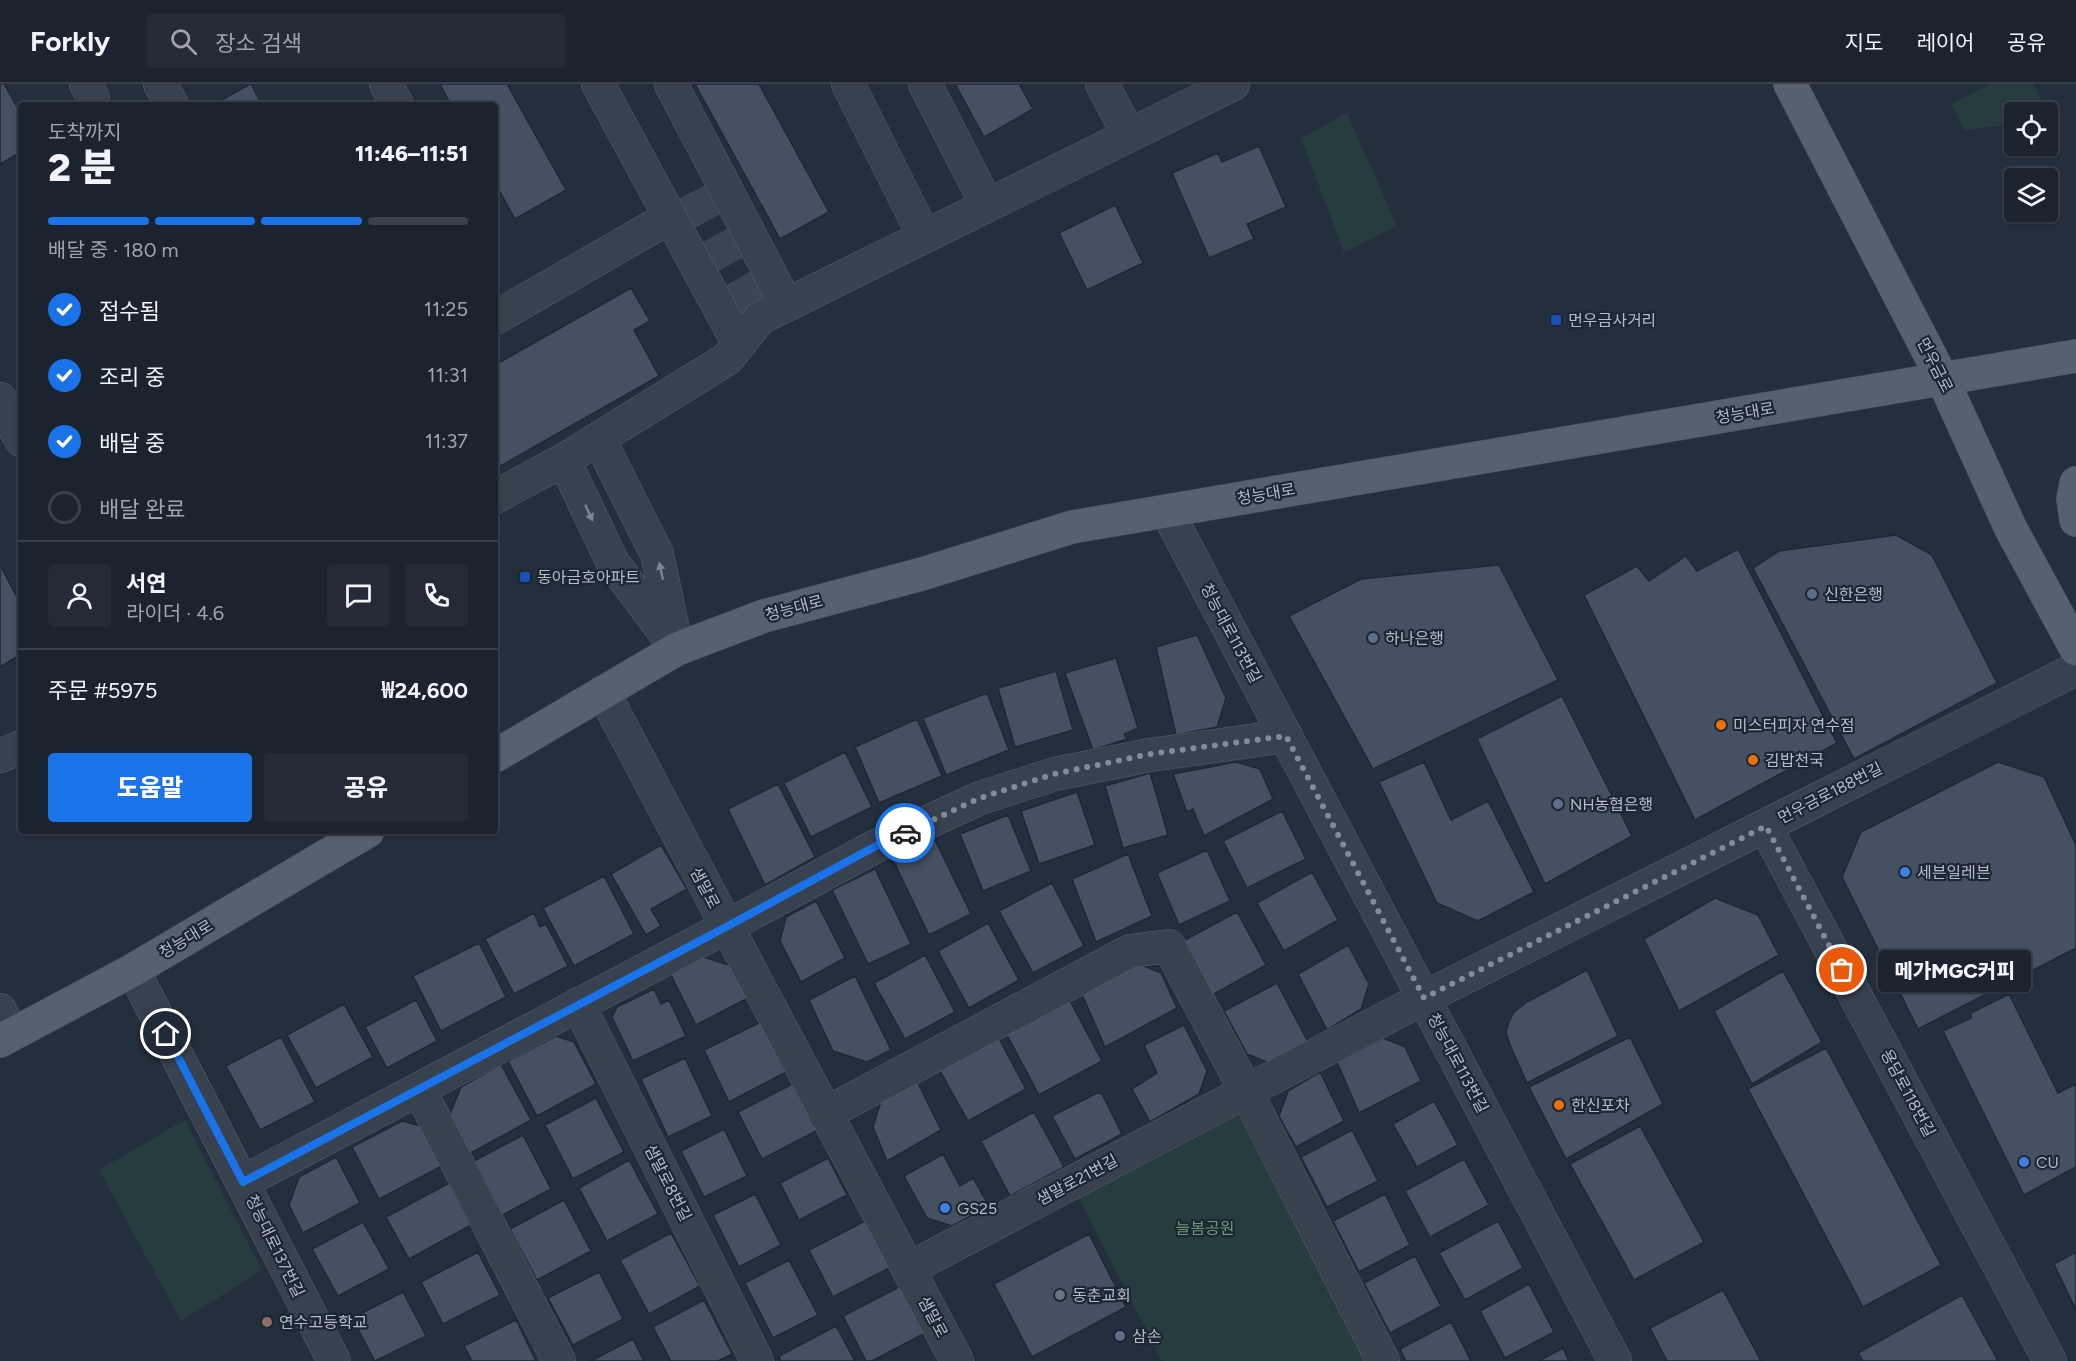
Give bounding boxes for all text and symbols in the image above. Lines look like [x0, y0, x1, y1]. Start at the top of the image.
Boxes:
search box [146, 14, 566, 68]
text: Forkly [30, 24, 110, 58]
icon: search [167, 25, 200, 58]
text: 장소 검색 [215, 30, 302, 57]
text: 지도 [1845, 30, 1883, 55]
text: 레이어 [1916, 30, 1974, 55]
text: 공유 [2007, 30, 2046, 55]
map controls [2004, 102, 2058, 222]
button: locate [2004, 102, 2058, 156]
text: 도착까지 [48, 120, 122, 144]
text: 11:46–11:51 [355, 140, 468, 167]
text: 2 분 [48, 144, 116, 191]
button: layers [2004, 168, 2058, 222]
text: 배달 중 · 180 m [48, 238, 178, 262]
icon: check [48, 293, 81, 326]
text: 11:25 [424, 297, 468, 321]
text: 접수됨 [99, 298, 160, 325]
place label: 먼우금사거리 [1568, 311, 1656, 330]
marker: 먼우금사거리 [1549, 313, 1563, 327]
street label: 먼우금로 [1913, 334, 1957, 396]
icon: check [48, 359, 81, 392]
text: 11:31 [427, 363, 468, 387]
text: 조리 중 [99, 364, 165, 391]
street label: 청능대로 [1714, 398, 1776, 427]
icon: check [48, 425, 81, 458]
text: 11:37 [425, 429, 468, 453]
text: 배달 중 [99, 430, 165, 457]
street label: 청능대로 [1235, 479, 1297, 508]
text: 배달 완료 [99, 496, 185, 523]
one-way arrow [585, 504, 594, 521]
one-way arrow [655, 562, 665, 580]
button: person [48, 564, 111, 627]
button: chat [327, 564, 390, 627]
button: phone [405, 564, 468, 627]
place label: 동아금호아파트 [537, 568, 640, 587]
text: 서연 [126, 570, 166, 597]
marker: 동아금호아파트 [518, 570, 532, 584]
street label: 청능대로113번길 [1197, 580, 1265, 686]
place label: 신한은행 [1824, 585, 1883, 604]
marker: 신한은행 [1805, 587, 1819, 601]
street label: 청능대로 [763, 591, 825, 625]
text: 라이더 · 4.6 [126, 601, 224, 625]
place label: 하나은행 [1385, 629, 1444, 648]
marker: 하나은행 [1366, 631, 1380, 645]
text: 주문 #5975 [48, 677, 157, 704]
text: ₩24,600 [381, 677, 468, 704]
place label: 미스터피자 연수점 [1733, 716, 1855, 735]
marker: 미스터피자 연수점 [1714, 718, 1728, 732]
place label: 김밥천국 [1765, 751, 1824, 770]
button: 도움말 [48, 753, 252, 822]
button: 공유 [264, 753, 468, 822]
marker: 김밥천국 [1746, 753, 1760, 767]
street label: 먼우금로188번길 [1775, 759, 1885, 827]
place label: NH농협은행 [1570, 795, 1653, 814]
marker: NH농협은행 [1551, 797, 1565, 811]
courier [875, 803, 935, 863]
icon: car [889, 817, 922, 850]
place label: 세븐일레븐 [1917, 863, 1991, 882]
street label: 샘말로 [686, 864, 724, 912]
marker: 세븐일레븐 [1898, 865, 1912, 879]
street label: 청능대로 [156, 916, 216, 962]
pin [1816, 944, 1867, 995]
callout: 메가MGC커피 [1878, 949, 2031, 991]
icon: bag [1825, 953, 1858, 986]
text: 메가MGC커피 [1894, 959, 2015, 983]
pin [140, 1008, 191, 1059]
street label: 청능대로113번길 [1424, 1010, 1492, 1116]
icon: home [149, 1017, 182, 1050]
street label: 용담로118번길 [1877, 1046, 1939, 1140]
place label: 한신포차 [1571, 1096, 1630, 1115]
marker: 한신포차 [1552, 1098, 1566, 1112]
street label: 샘말로8번길 [641, 1142, 695, 1224]
street label: 샘말로21번길 [1033, 1151, 1121, 1209]
place label: CU [2036, 1153, 2059, 1172]
marker: CU [2017, 1155, 2031, 1169]
street label: 청능대로137번길 [242, 1191, 308, 1301]
place label: GS25 [957, 1199, 997, 1218]
marker: GS25 [938, 1201, 952, 1215]
park label: 늘봄공원 [1176, 1219, 1234, 1238]
place label: 동춘교회 [1072, 1286, 1131, 1305]
marker: 동춘교회 [1053, 1288, 1067, 1302]
street label: 샘말로 [914, 1293, 952, 1341]
place label: 연수고등학교 [279, 1313, 367, 1332]
marker: 연수고등학교 [260, 1315, 274, 1329]
place label: 삼손 [1132, 1327, 1162, 1346]
marker: 삼손 [1113, 1329, 1127, 1343]

